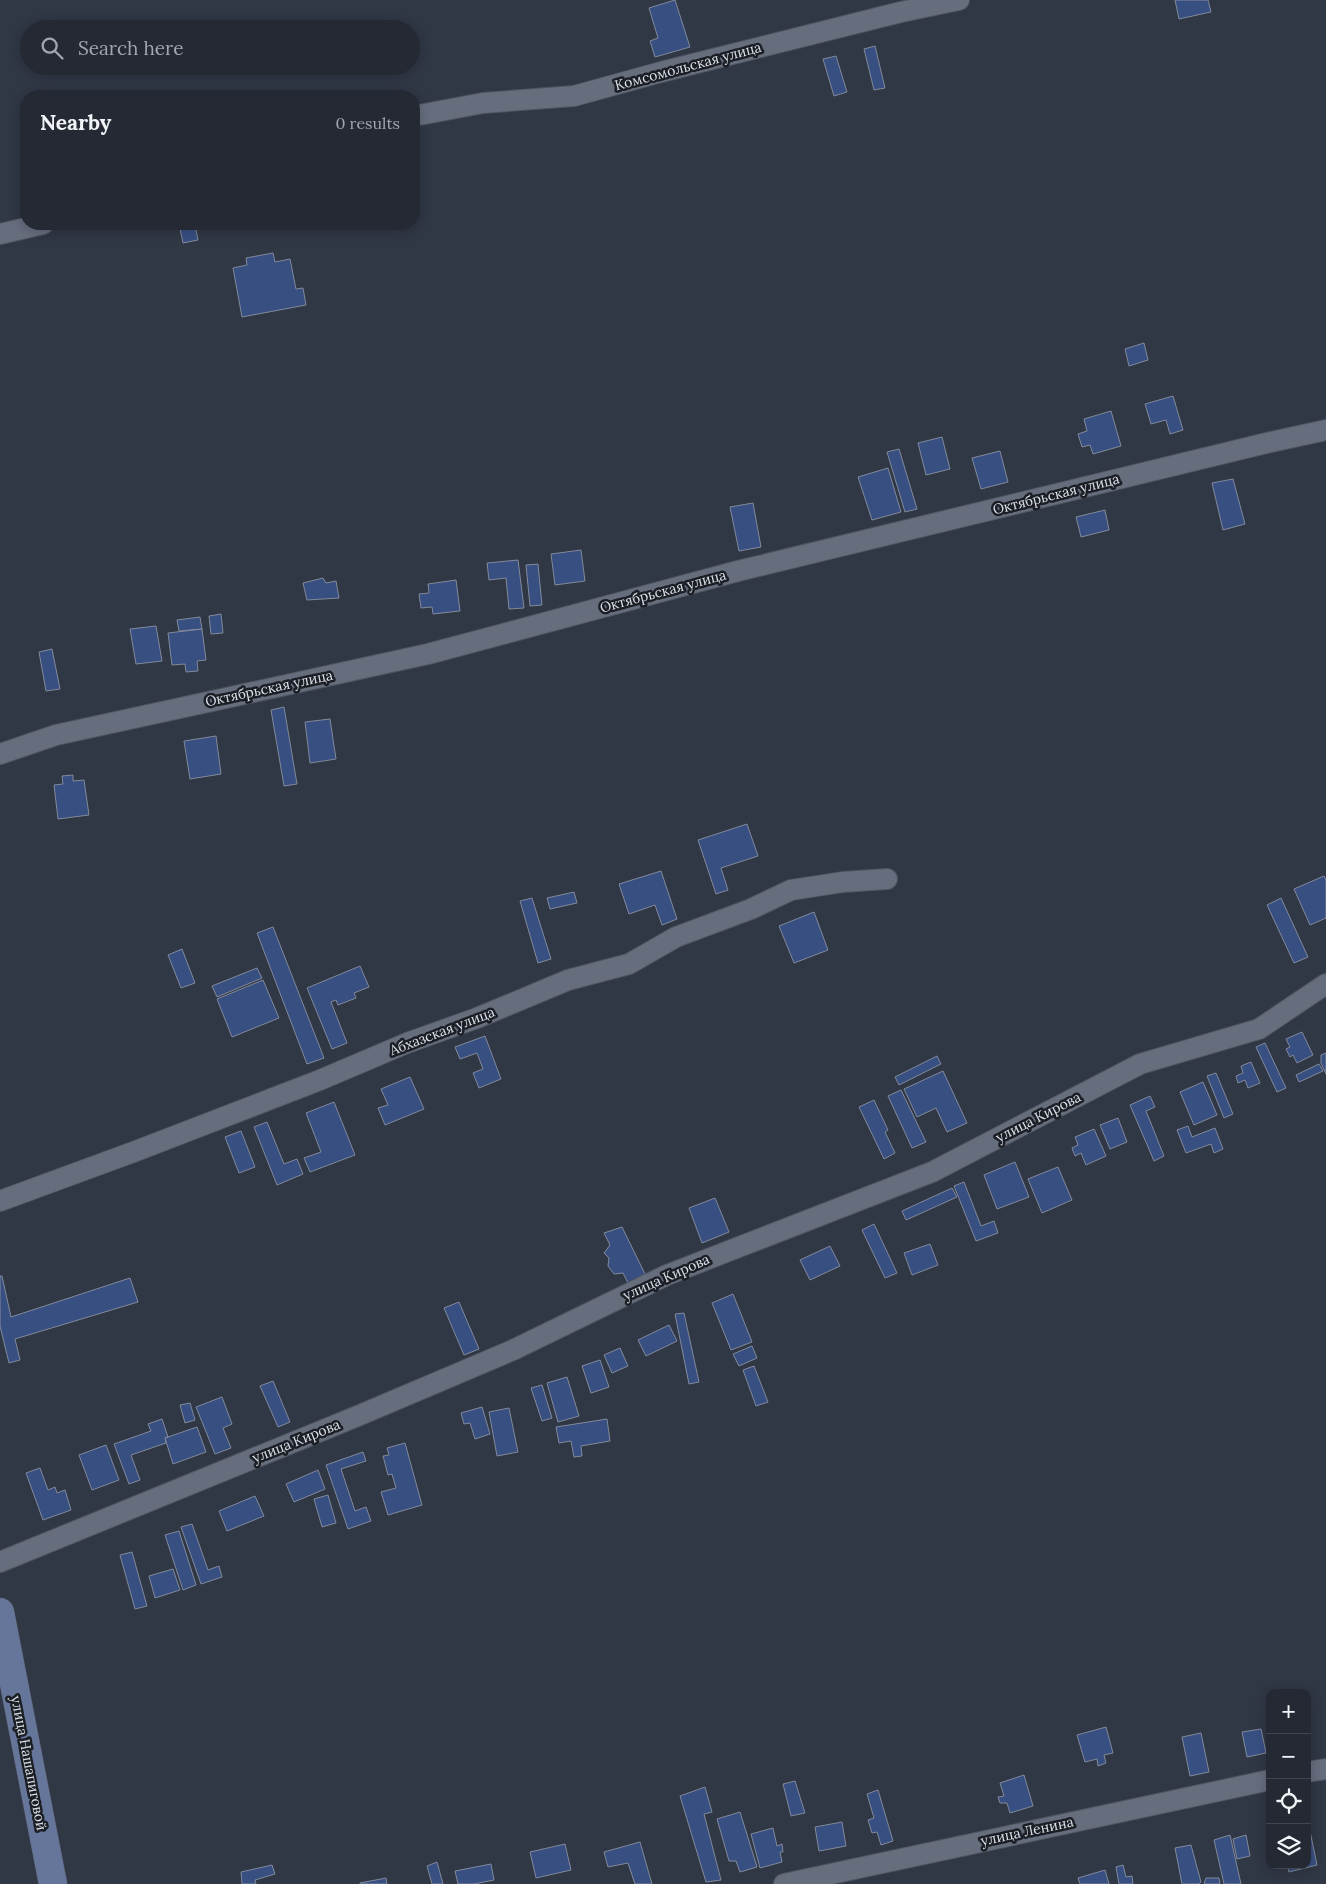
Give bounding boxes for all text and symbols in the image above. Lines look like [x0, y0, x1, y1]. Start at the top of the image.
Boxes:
search box [20, 20, 420, 75]
icon: search [38, 34, 66, 62]
text: Search here [78, 36, 184, 60]
street label: Комсомольская улица [613, 38, 763, 94]
text: Nearby [40, 109, 111, 136]
text: 0 results [335, 113, 400, 133]
street label: Октябрьская улица [991, 470, 1121, 518]
street label: Октябрьская улица [598, 565, 728, 617]
street label: Октябрьская улица [204, 666, 334, 710]
street label: Абхазская улица [386, 1003, 497, 1060]
street label: улица Кирова [992, 1088, 1084, 1146]
street label: улица Кирова [620, 1250, 712, 1304]
street label: улица Кирова [249, 1415, 343, 1467]
map controls [1266, 1689, 1311, 1869]
button: + [1266, 1689, 1311, 1734]
street label: улица Нашапиговой [7, 1694, 51, 1832]
button: − [1266, 1734, 1311, 1779]
button: locate [1266, 1779, 1311, 1824]
street label: улица Ленина [979, 1812, 1075, 1850]
button: layers [1266, 1824, 1311, 1869]

